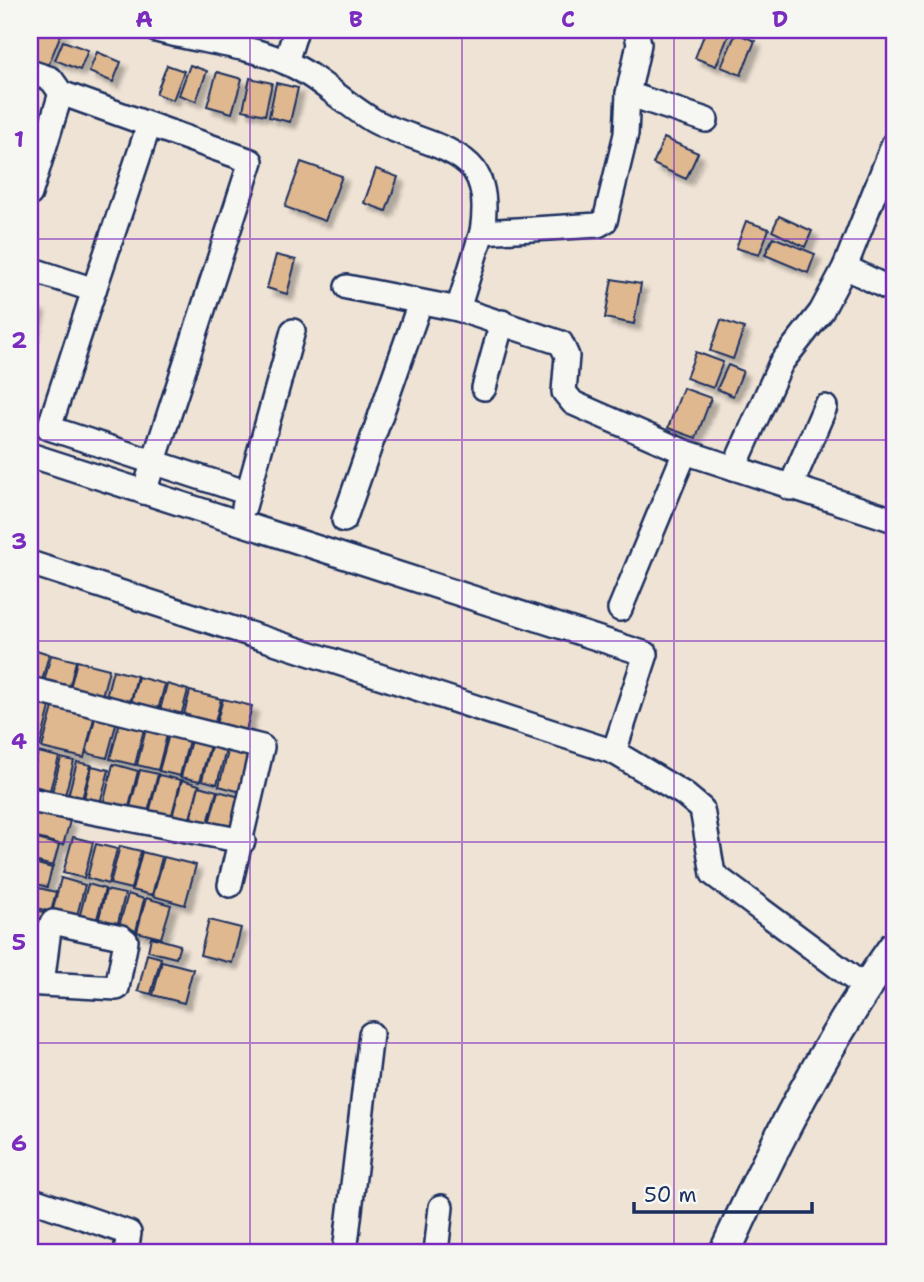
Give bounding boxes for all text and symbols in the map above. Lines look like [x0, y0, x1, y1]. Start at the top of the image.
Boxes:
text: A [135, 4, 153, 34]
text: B [349, 4, 363, 34]
text: C [561, 4, 575, 34]
text: D [772, 4, 788, 34]
text: 1 [14, 124, 24, 154]
text: 2 [11, 325, 27, 355]
text: 3 [11, 526, 27, 556]
text: 4 [11, 726, 27, 756]
text: 5 [12, 927, 26, 957]
text: 6 [11, 1128, 27, 1158]
scale bar [634, 1170, 812, 1214]
text: 50 m [644, 1181, 697, 1209]

